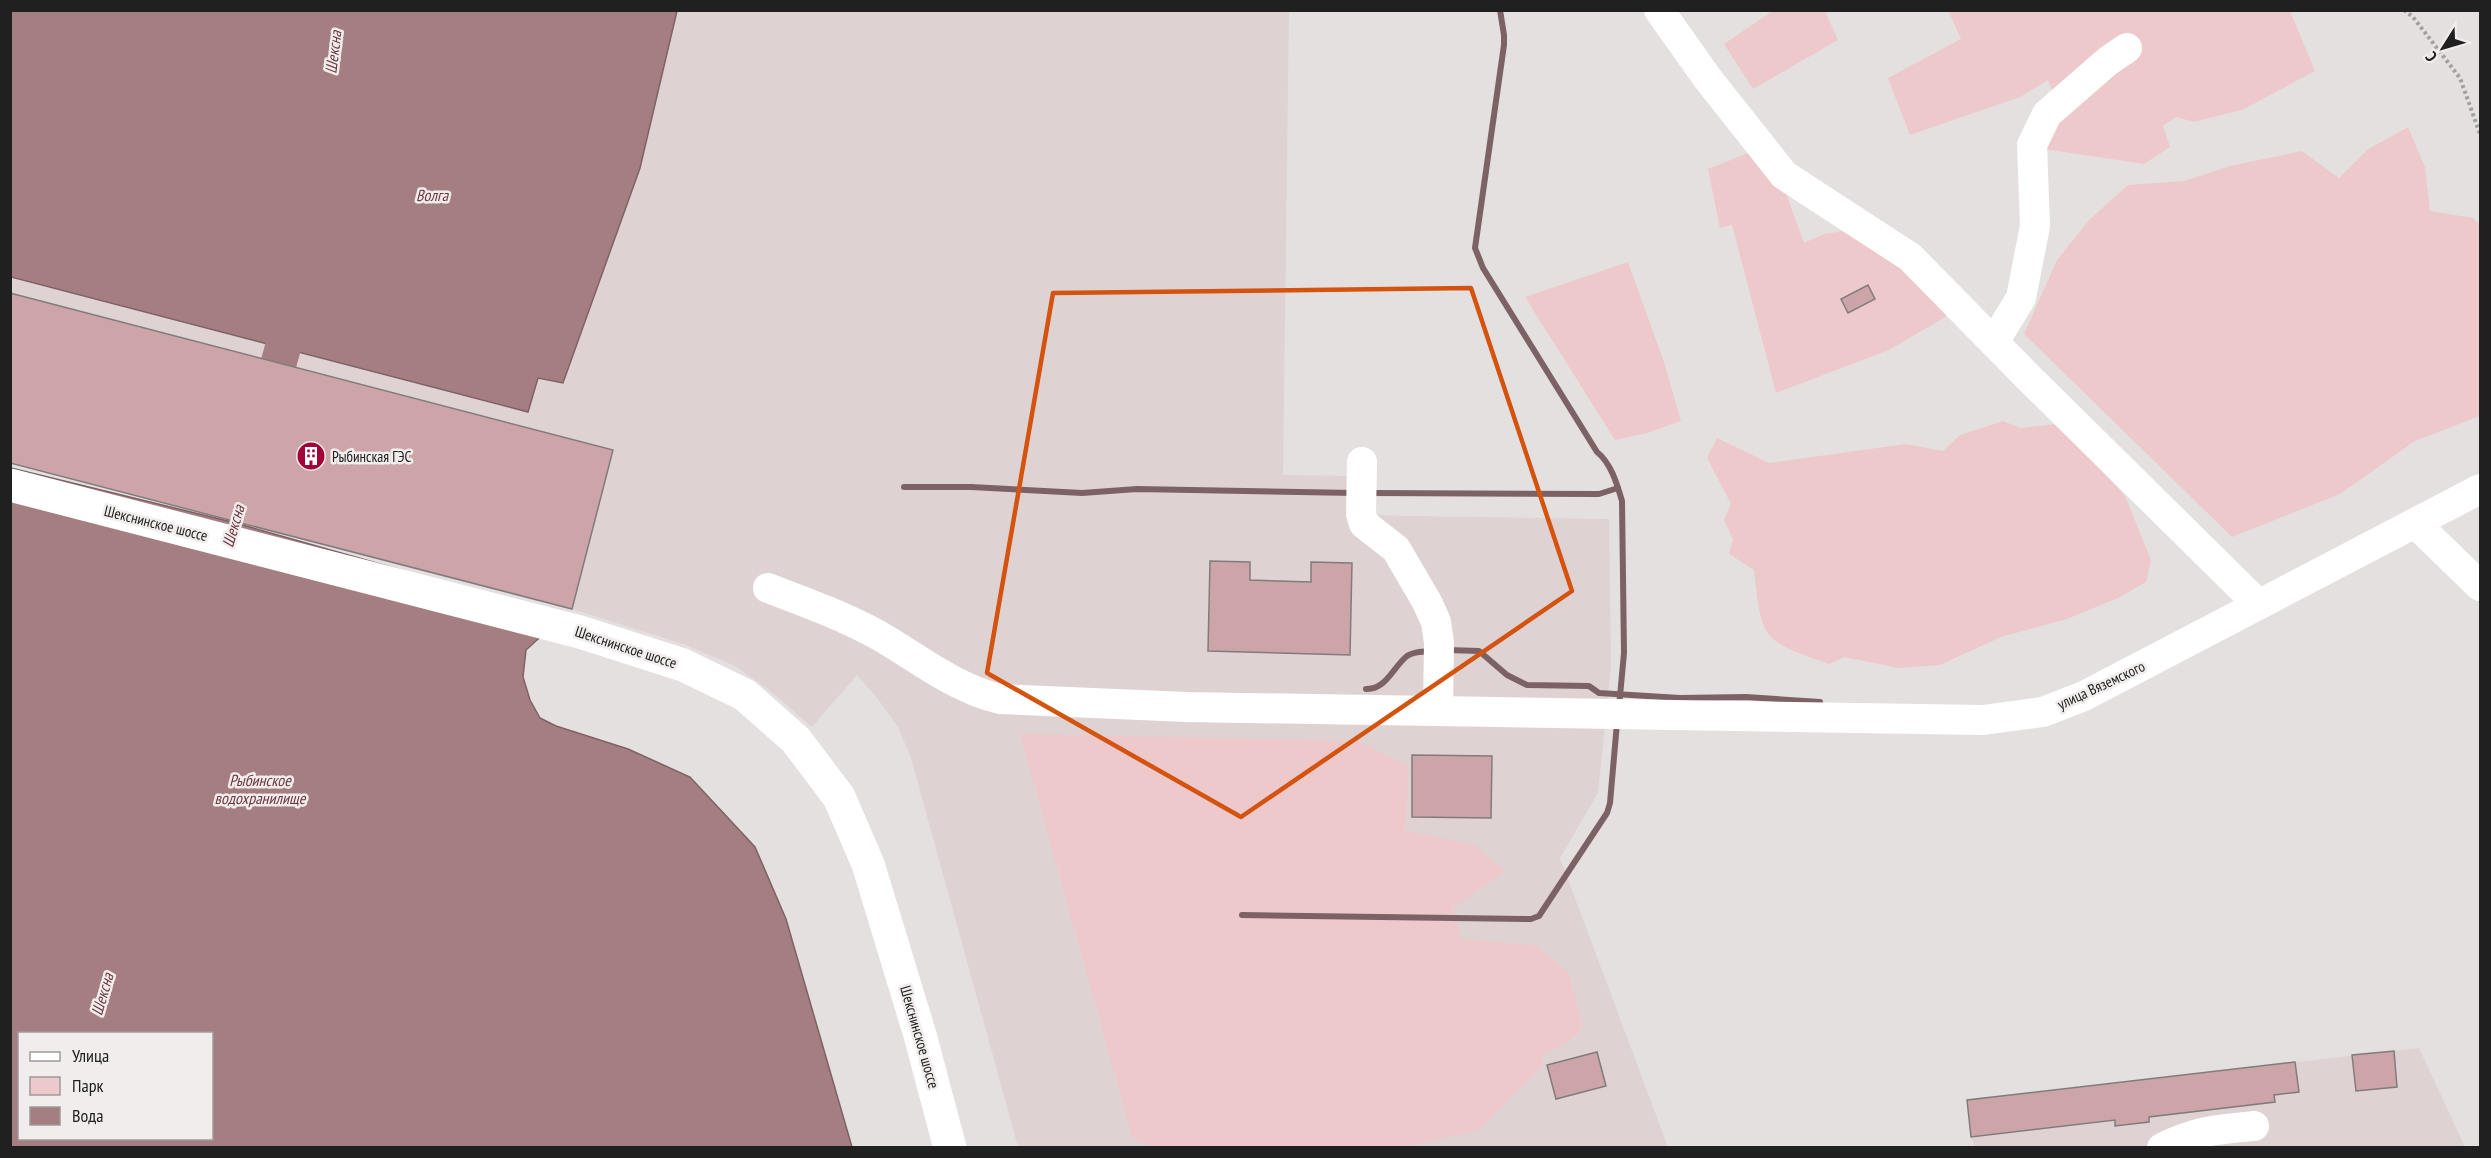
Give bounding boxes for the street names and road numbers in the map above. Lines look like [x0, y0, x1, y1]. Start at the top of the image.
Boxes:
street label: Шекснинское шоссе [102, 501, 210, 545]
street label: Шекснинское шоссе [573, 622, 679, 672]
street label: улица Вяземского [2054, 656, 2148, 714]
street label: Шекснинское шоссе [896, 983, 944, 1091]

